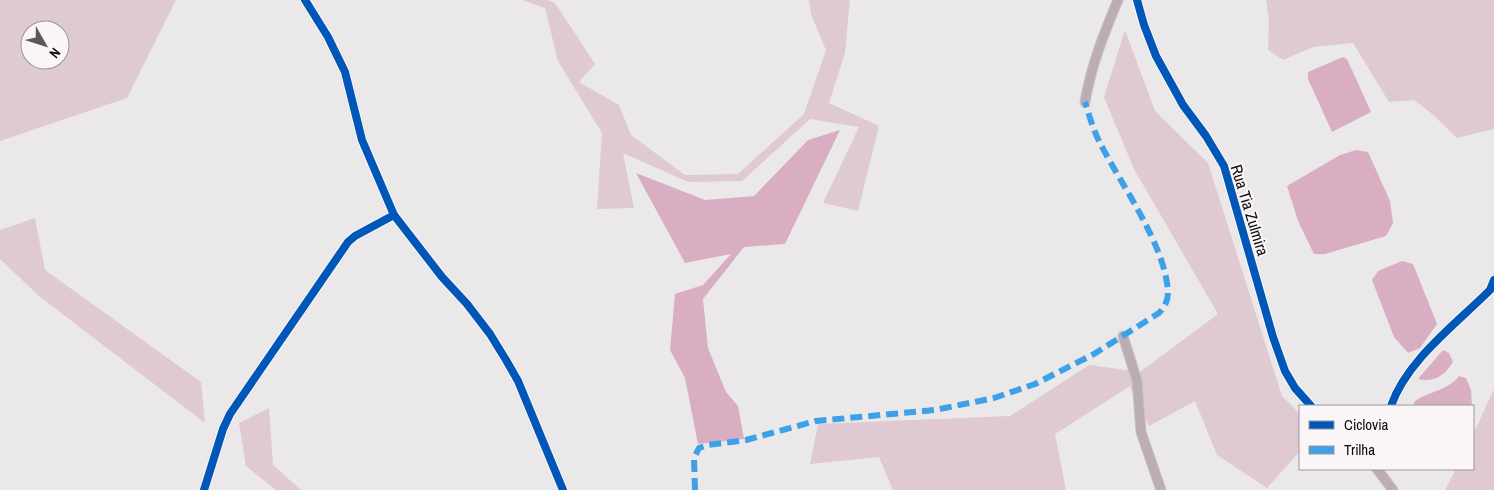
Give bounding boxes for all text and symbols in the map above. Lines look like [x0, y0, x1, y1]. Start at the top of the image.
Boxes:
north arrow [20, 20, 70, 70]
text: N [45, 44, 65, 62]
street label: Rua Tia Zulmira [1226, 162, 1275, 259]
legend [1299, 405, 1474, 470]
text: Ciclovia [1344, 414, 1389, 435]
text: Trilha [1344, 439, 1375, 460]

